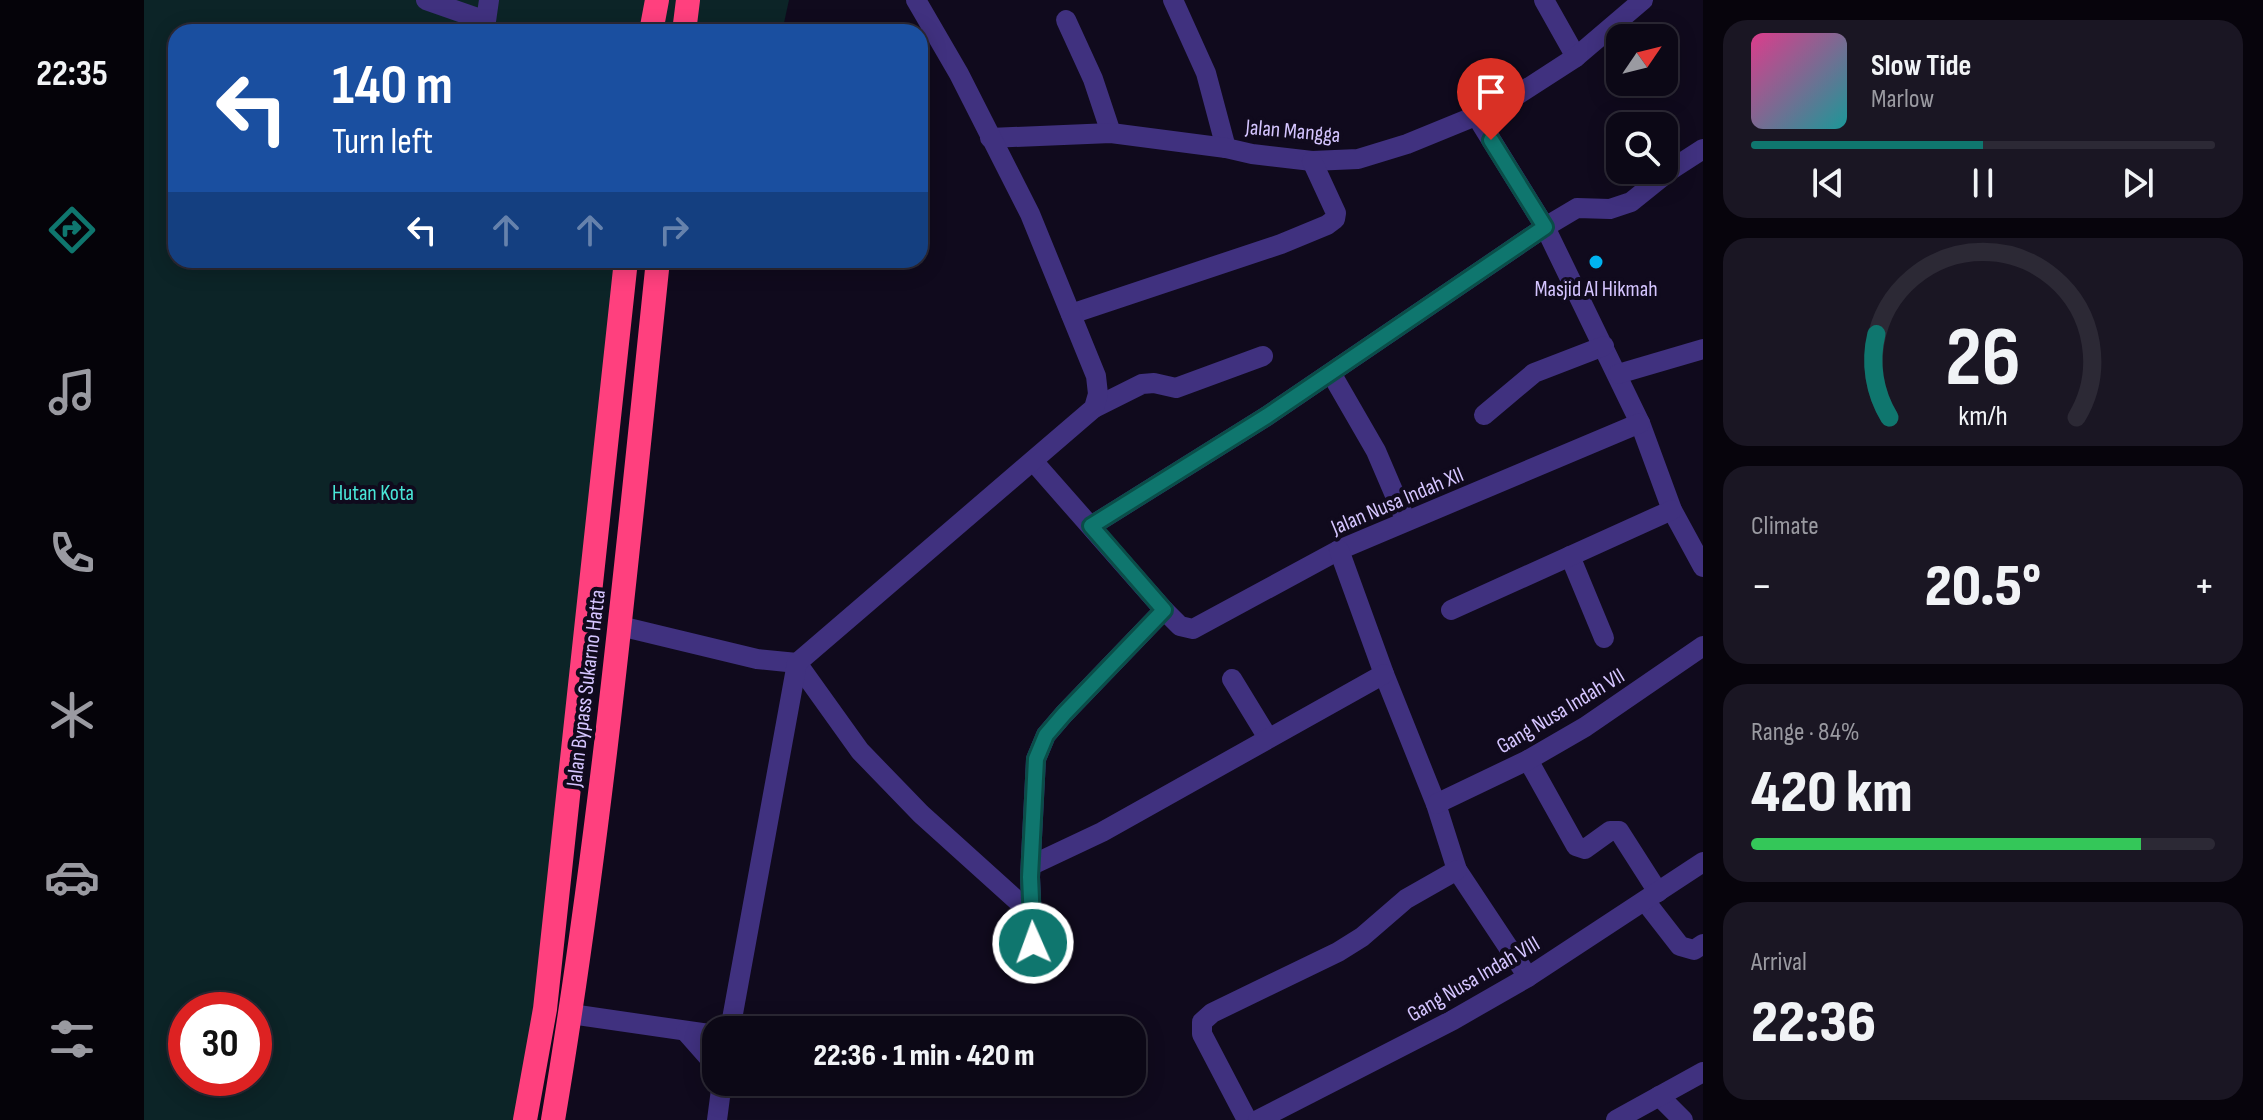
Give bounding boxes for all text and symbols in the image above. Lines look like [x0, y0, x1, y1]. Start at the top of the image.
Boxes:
north arrow [1606, 24, 1678, 96]
map controls [1606, 24, 1678, 184]
text: Slow Tide [1871, 48, 1971, 84]
text: 22:35 [36, 53, 108, 96]
text: 140 m [332, 53, 453, 120]
icon: left [200, 56, 304, 160]
pin [1457, 58, 1525, 140]
icon: arrive [1469, 70, 1513, 114]
text: Marlow [1871, 84, 1934, 115]
button: search [1606, 112, 1678, 184]
street label: Jalan Mangga [1243, 114, 1341, 149]
text: Turn left [332, 121, 433, 164]
icon: previous [1806, 161, 1850, 205]
icon: pause [1961, 161, 2005, 205]
icon: next [2116, 161, 2160, 205]
icon: directions [44, 202, 100, 258]
icon: left [400, 208, 444, 252]
icon: ahead [484, 208, 528, 252]
icon: ahead [568, 208, 612, 252]
icon: right [652, 208, 696, 252]
marker: Masjid Al Hikmah [1587, 253, 1605, 271]
place label: Masjid Al Hikmah [1534, 276, 1658, 303]
text: 26 [1945, 309, 2021, 409]
icon: music [44, 364, 100, 420]
text: km/h [1958, 399, 2008, 434]
street label: Jalan Nusa Indah XII [1326, 461, 1468, 542]
park label: Hutan Kota [332, 480, 414, 507]
text: Climate [1751, 511, 1819, 542]
icon: phone [44, 525, 100, 581]
text: 20.5° [1925, 551, 2041, 623]
text: − [1751, 560, 1773, 613]
text: + [2193, 560, 2215, 613]
street label: Jalan Bypass Sukarno Hatta [561, 588, 612, 789]
street label: Gang Nusa Indah VII [1492, 663, 1630, 760]
icon: climate [44, 687, 100, 743]
text: Range · 84% [1751, 717, 1860, 748]
text: 420 km [1751, 757, 1913, 829]
icon: car [44, 849, 100, 905]
position arrow [991, 901, 1075, 985]
street label: Gang Nusa Indah VIII [1403, 930, 1545, 1028]
text: Arrival [1751, 947, 1807, 978]
text: 22:36 [1751, 987, 1876, 1059]
speed limit sign: 30 [168, 992, 272, 1096]
icon: filters [44, 1011, 100, 1067]
text: 22:36 · 1 min · 420 m [813, 1038, 1035, 1074]

